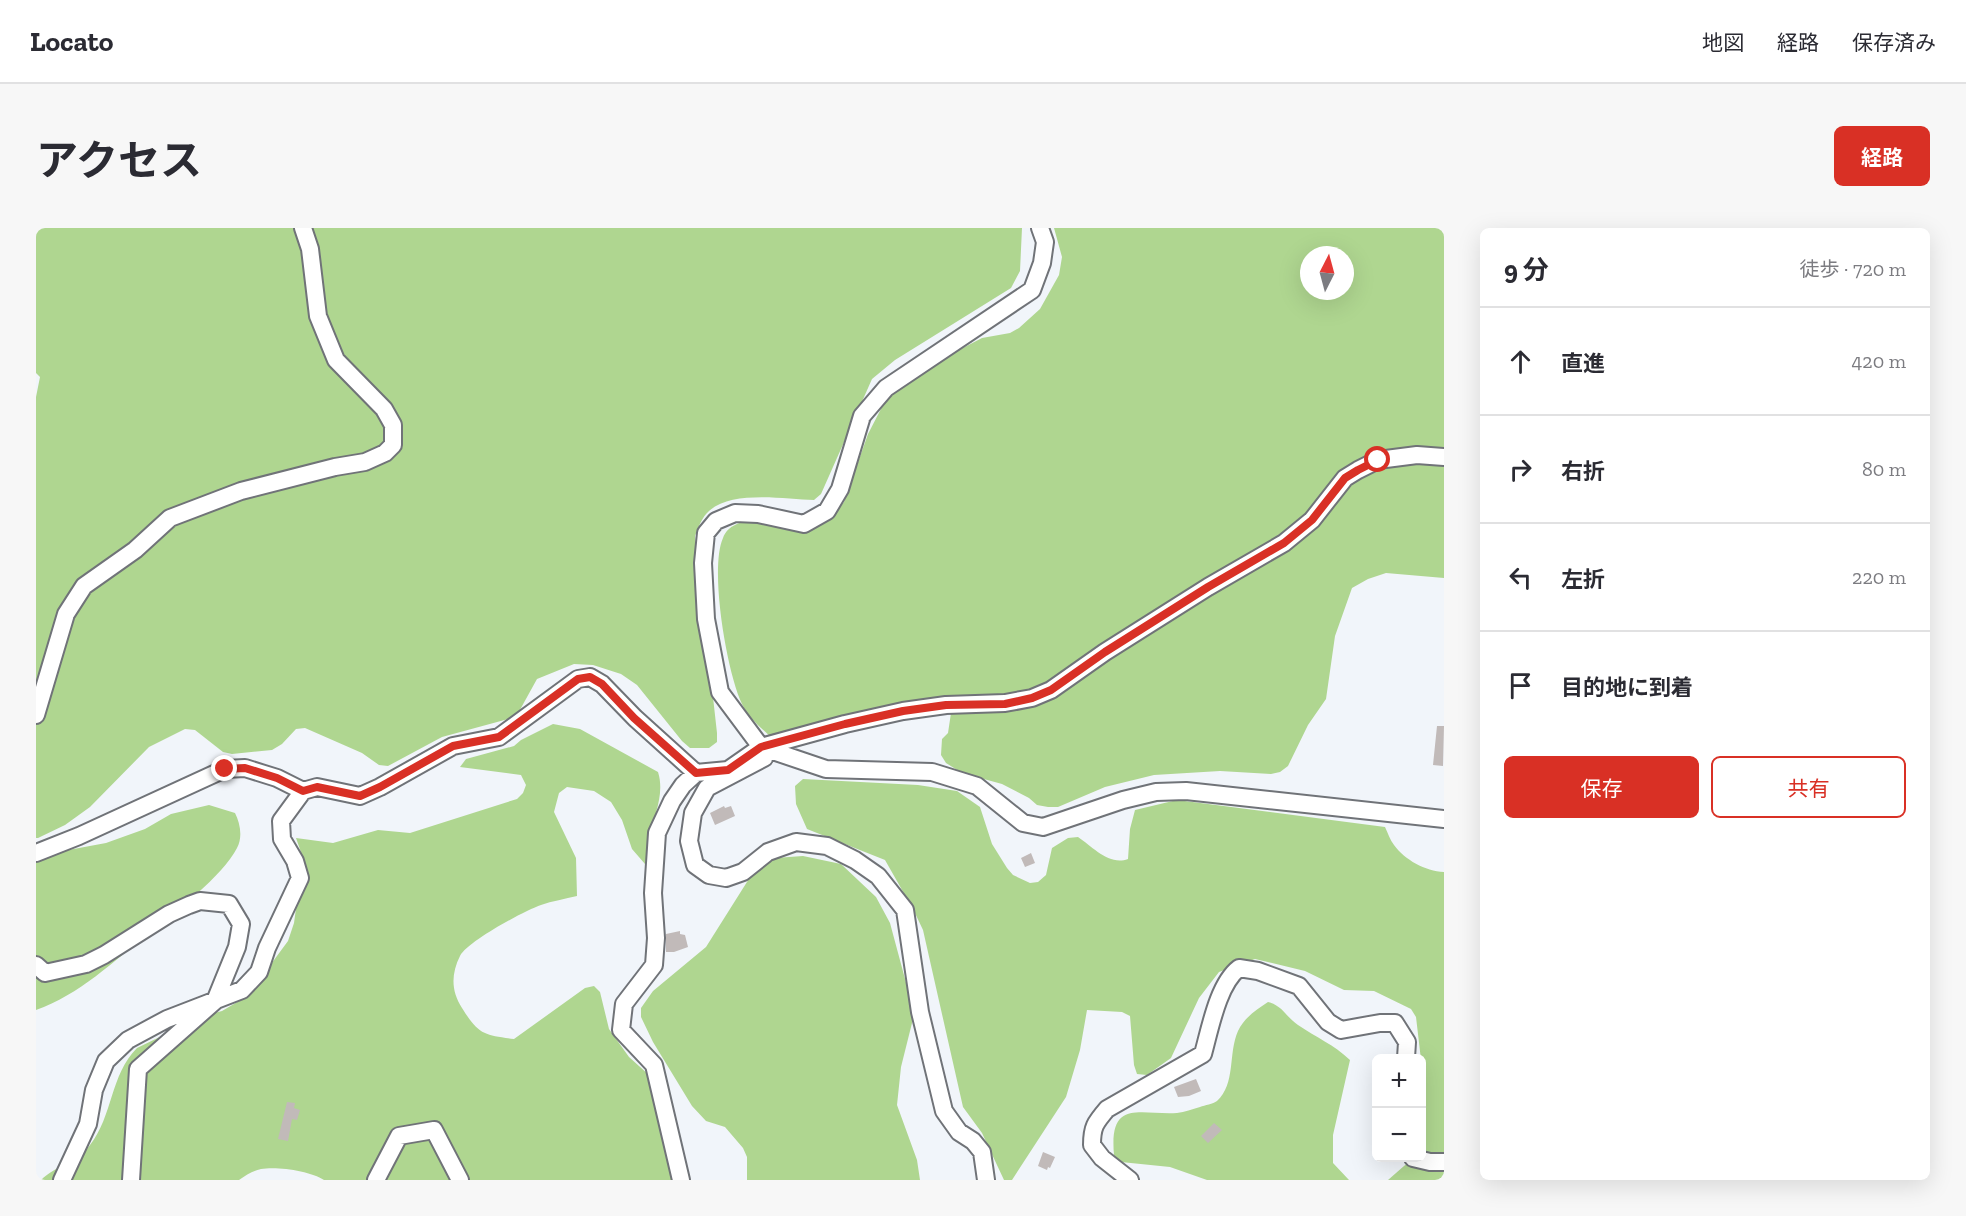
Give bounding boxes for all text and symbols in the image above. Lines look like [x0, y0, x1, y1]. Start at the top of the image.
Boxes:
text: Locato [30, 25, 113, 58]
text: 地図 [1702, 30, 1744, 55]
text: 経路 [1777, 30, 1819, 55]
text: 保存済み [1852, 30, 1936, 55]
button: 経路 [1834, 126, 1930, 186]
text: アクセス [36, 135, 202, 186]
north arrow [1300, 246, 1354, 300]
text: 9 分 [1504, 254, 1549, 286]
text: 徒歩 · 720 m [1800, 257, 1906, 281]
icon: ahead [1504, 345, 1537, 378]
text: 420 m [1852, 349, 1906, 373]
text: 直進 [1561, 350, 1605, 377]
route start [1364, 446, 1390, 472]
icon: right [1504, 453, 1537, 486]
text: 80 m [1862, 457, 1906, 481]
text: 右折 [1561, 458, 1605, 485]
icon: left [1504, 561, 1537, 594]
text: 220 m [1852, 565, 1906, 589]
text: 左折 [1561, 566, 1605, 593]
icon: arrive [1504, 669, 1537, 702]
text: 目的地に到着 [1561, 674, 1693, 701]
route end [211, 755, 237, 781]
button: 保存 [1504, 756, 1699, 818]
button: 共有 [1711, 756, 1906, 818]
map controls [1372, 1054, 1426, 1162]
button: + [1372, 1054, 1426, 1108]
button: − [1372, 1108, 1426, 1162]

